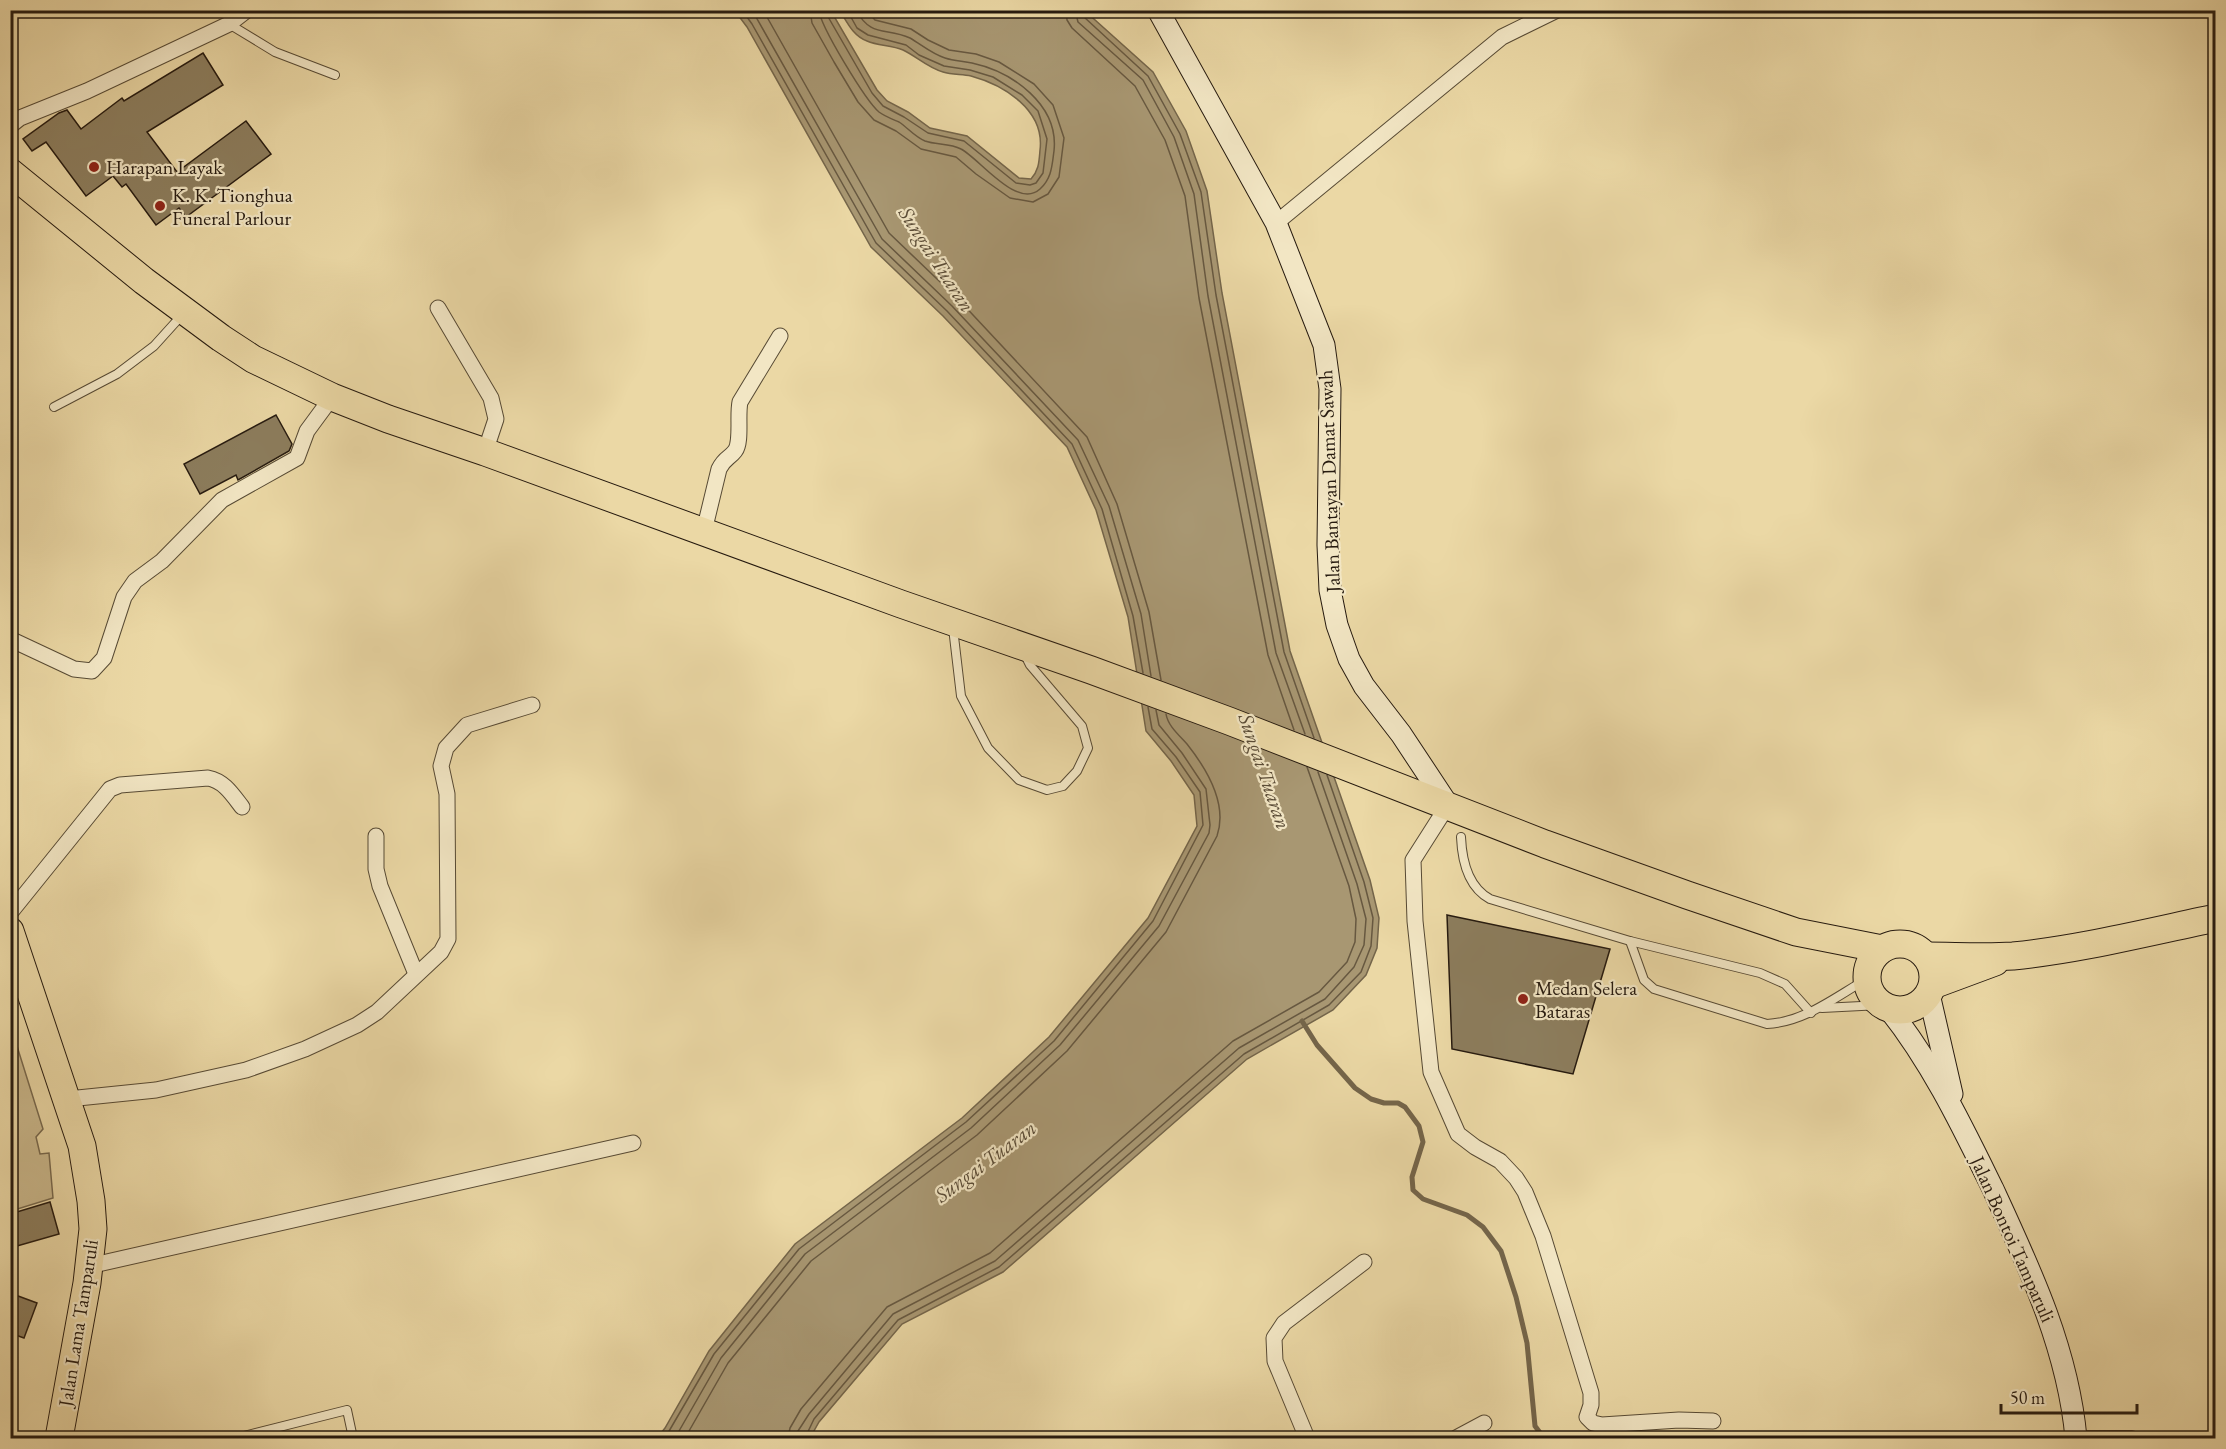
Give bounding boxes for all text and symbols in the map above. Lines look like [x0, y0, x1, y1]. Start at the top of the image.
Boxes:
place label: Harapan Layak [106, 154, 223, 180]
marker: Harapan Layak [87, 160, 101, 174]
place label: K. K. Tionghua Funeral Parlour [172, 182, 293, 231]
marker: K. K. Tionghua Funeral Parlour [153, 199, 167, 213]
water label: Sungai Tuaran [892, 200, 981, 317]
street label: Jalan Bantayan Damat Sawah [1312, 369, 1346, 595]
water label: Sungai Tuaran [1232, 709, 1297, 832]
place label: Medan Selera Bataras [1535, 975, 1637, 1024]
marker: Medan Selera Bataras [1516, 992, 1530, 1006]
water label: Sungai Tuaran [928, 1114, 1041, 1209]
street label: Jalan Bontoi Tamparuli [1964, 1150, 2061, 1326]
street label: Jalan Lama Tamparuli [52, 1237, 104, 1410]
scale bar [2001, 1377, 2138, 1415]
text: 50 m [2010, 1386, 2045, 1409]

